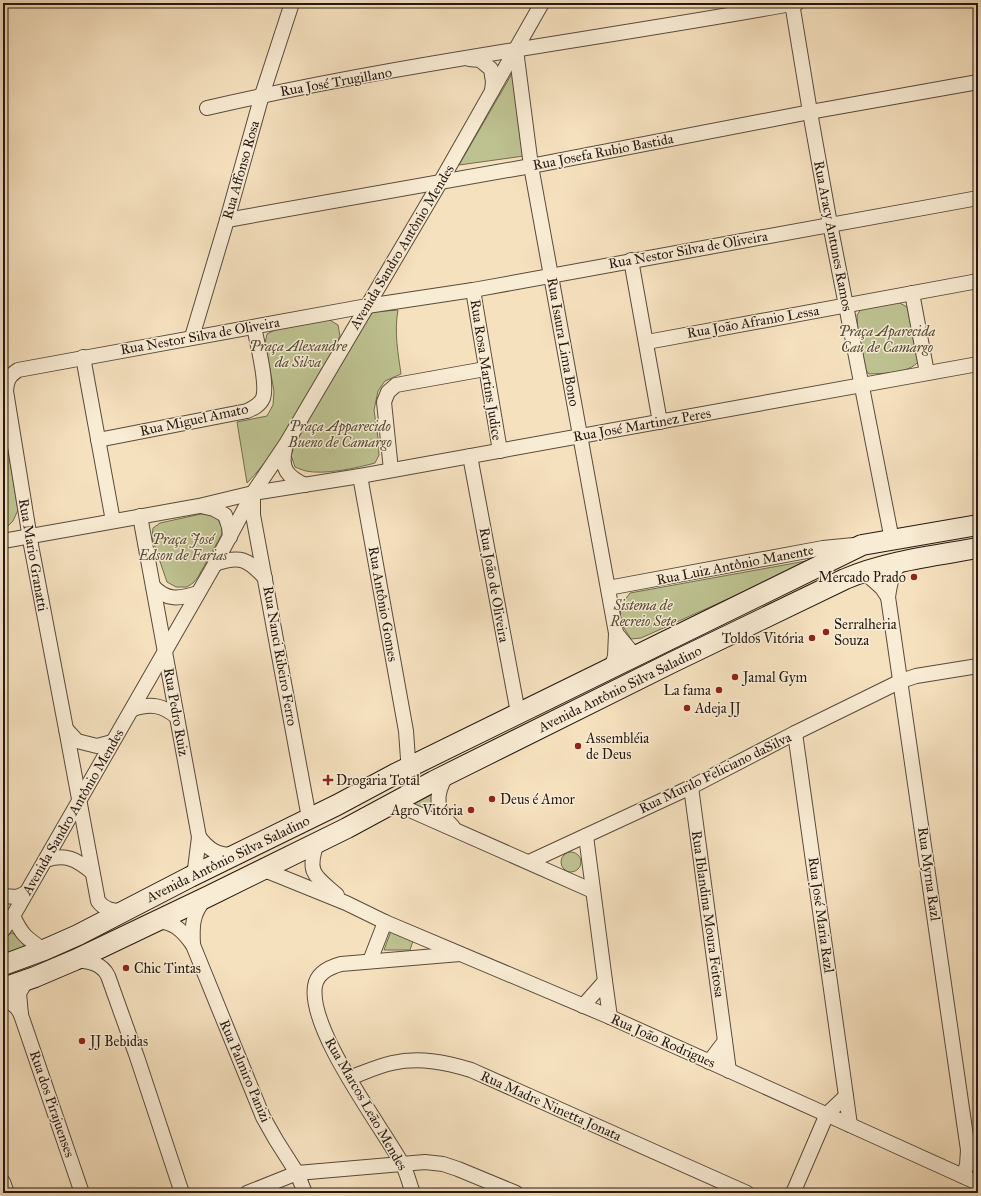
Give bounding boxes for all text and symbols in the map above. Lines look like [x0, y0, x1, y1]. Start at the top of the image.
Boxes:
street label: Rua José Trugillano [279, 64, 393, 101]
street label: Rua Affonso Rosa [219, 119, 263, 221]
street label: Rua Josefa Rubio Bastida [531, 130, 675, 175]
street label: Rua Aracy Antunes Ramos [810, 159, 856, 313]
street label: Avenida Sandro Antônio Mendes [346, 162, 458, 333]
street label: Rua Nestor Silva de Oliveira [607, 228, 769, 272]
street label: Rua Isaura Lima Bono [543, 276, 583, 408]
street label: Rua Rosa Martins Judice [465, 298, 506, 442]
street label: Rua João Afranio Lessa [686, 302, 821, 343]
street label: Rua Nestor Silva de Oliveira [119, 314, 281, 358]
park label: Praça Aparecida Cau de Camargo [839, 323, 936, 356]
park label: Praça Alexandre da Silva [249, 338, 348, 371]
street label: Rua Miguel Amato [138, 400, 250, 440]
street label: Rua José Martinez Peres [572, 405, 712, 446]
park label: Praça Apparecido Bueno de Camargo [287, 418, 392, 451]
street label: Rua Mario Granatti [15, 497, 51, 613]
street label: Rua João de Oliveira [475, 526, 512, 644]
park label: Praça José Edson de Farias [138, 531, 228, 564]
street label: Rua Luiz Antônio Manente [655, 541, 815, 589]
street label: Rua Antônio Gomes [364, 545, 402, 663]
place label: Mercado Prado [818, 569, 906, 586]
marker: Mercado Prado [909, 572, 919, 582]
street label: Rua Nanci Ribeiro Ferro [259, 585, 301, 727]
park label: Sistema de Recreio Sete [609, 597, 677, 630]
place label: Serralheria Souza [834, 616, 897, 649]
marker: Serralheria Souza [821, 627, 831, 637]
place label: Toldos Vitória [722, 630, 804, 647]
marker: Toldos Vitória [807, 633, 817, 643]
street label: Avenida Antônio Silva Saladino [535, 642, 704, 736]
street label: Rua Pedro Ruiz [160, 666, 192, 758]
place label: Jamal Gym [741, 669, 808, 687]
marker: Jamal Gym [730, 672, 740, 682]
place label: La fama [663, 682, 711, 699]
marker: La fama [714, 685, 724, 695]
place label: Adeja JJ [694, 700, 741, 718]
marker: Adeja JJ [682, 703, 692, 713]
street label: Avenida Sandro Antônio Mendes [18, 726, 128, 899]
street label: Rua Murilo Feliciano daSilva [636, 729, 794, 817]
place label: Assembléia de Deus [585, 730, 649, 763]
marker: Assembléia de Deus [573, 741, 583, 751]
place label: Drogaria Total [336, 772, 420, 789]
marker: Drogaria Total [323, 775, 333, 785]
place label: Deus é Amor [500, 791, 576, 808]
marker: Deus é Amor [487, 794, 497, 804]
place label: Agro Vitória [390, 802, 463, 819]
marker: Agro Vitória [466, 805, 476, 815]
street label: Avenida Antônio Silva Saladino [143, 812, 312, 906]
street label: Rua Myrna Razl [914, 826, 944, 922]
street label: Rua Iblandina Moura Feitosa [688, 830, 728, 999]
street label: Rua José Maria Razl [803, 856, 838, 974]
place label: Chic Tintas [134, 960, 201, 977]
marker: Chic Tintas [121, 963, 131, 973]
street label: Rua João Rodrigues [608, 1010, 718, 1073]
street label: Rua Palmiro Panizi [216, 1017, 274, 1125]
place label: JJ Bebidas [88, 1033, 148, 1051]
street label: Rua Marcos Leão Mendes [321, 1034, 411, 1174]
marker: JJ Bebidas [77, 1036, 87, 1046]
street label: Rua dos Pirajuenses [26, 1048, 78, 1160]
street label: Rua Madre Ninetta Jonata [478, 1067, 624, 1146]

